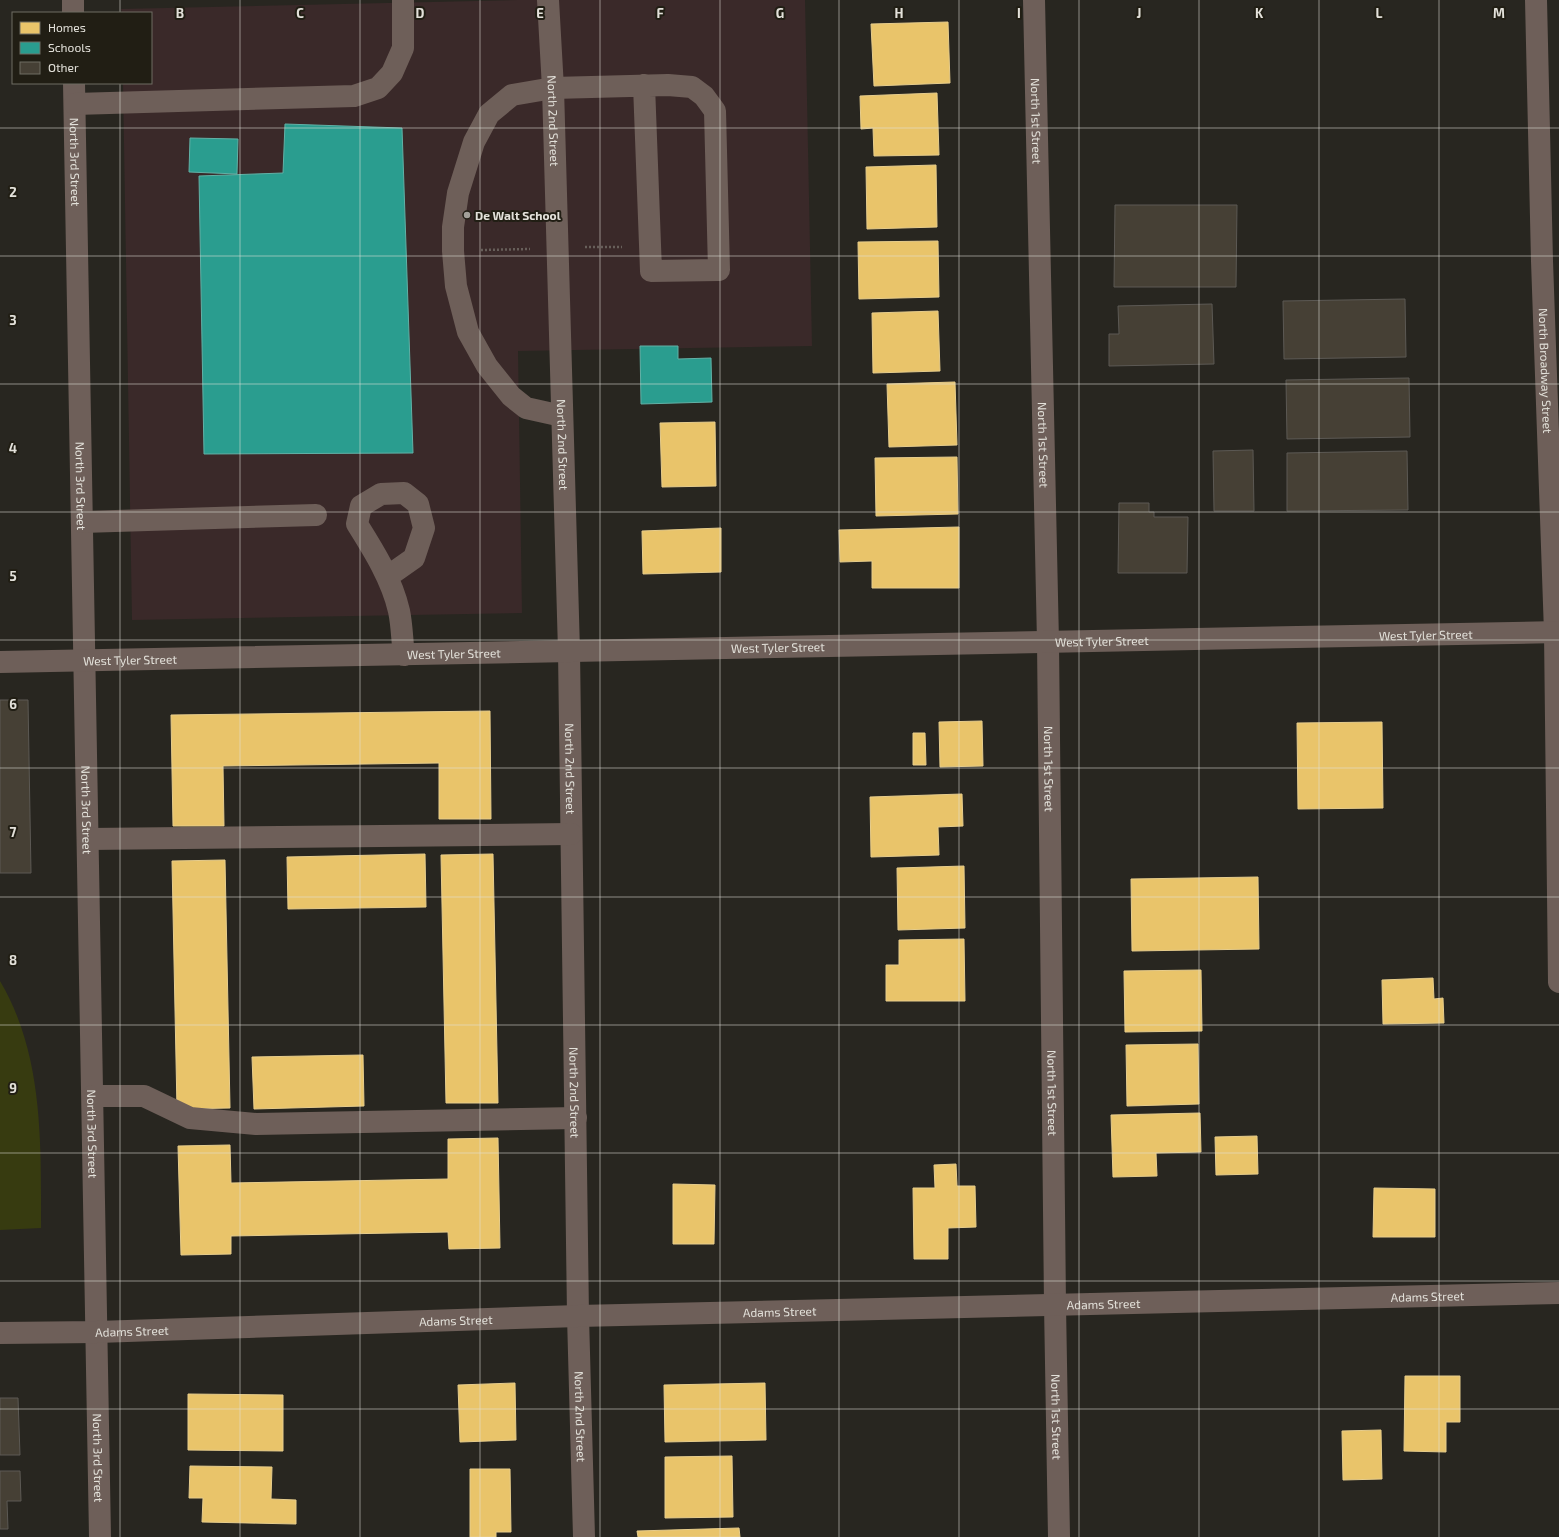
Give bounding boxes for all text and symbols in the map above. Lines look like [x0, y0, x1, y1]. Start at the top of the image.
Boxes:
text: B [176, 5, 184, 21]
text: C [296, 5, 304, 21]
text: D [416, 5, 425, 21]
text: E [536, 5, 544, 21]
text: F [656, 5, 664, 21]
text: G [776, 5, 784, 21]
text: H [895, 5, 904, 21]
text: I [1017, 5, 1021, 21]
text: J [1137, 5, 1141, 21]
text: K [1255, 5, 1264, 21]
text: L [1376, 5, 1383, 21]
text: M [1493, 5, 1505, 21]
legend [12, 12, 152, 84]
text: Homes [48, 20, 86, 34]
text: Schools [48, 40, 91, 54]
text: Other [48, 60, 79, 74]
street label: North 2nd Street [545, 75, 562, 167]
street label: North 1st Street [1029, 78, 1045, 164]
street label: North 3rd Street [68, 118, 83, 207]
text: 2 [9, 184, 17, 200]
place label: De Walt School [475, 208, 561, 222]
marker: De Walt School [462, 210, 472, 220]
street label: North Broadway Street [1537, 308, 1555, 434]
text: 3 [9, 312, 17, 328]
street label: North 2nd Street [555, 399, 571, 491]
street label: North 1st Street [1036, 402, 1052, 488]
text: 4 [9, 440, 17, 456]
street label: North 3rd Street [73, 441, 89, 531]
text: 5 [9, 568, 17, 584]
street label: West Tyler Street [1379, 627, 1473, 642]
street label: West Tyler Street [1055, 633, 1149, 649]
street label: West Tyler Street [731, 639, 825, 655]
street label: West Tyler Street [407, 645, 501, 661]
street label: West Tyler Street [83, 652, 177, 667]
text: 6 [9, 696, 17, 712]
street label: North 2nd Street [563, 723, 578, 815]
street label: North 1st Street [1042, 726, 1057, 812]
street label: North 3rd Street [79, 765, 95, 855]
text: 7 [10, 824, 17, 840]
text: 8 [9, 952, 17, 968]
street label: North 2nd Street [567, 1047, 583, 1139]
street label: North 1st Street [1045, 1050, 1060, 1136]
text: 9 [9, 1080, 17, 1096]
street label: North 3rd Street [85, 1089, 101, 1179]
street label: Adams Street [1391, 1288, 1465, 1304]
street label: Adams Street [1067, 1296, 1141, 1312]
street label: Adams Street [743, 1303, 817, 1319]
street label: Adams Street [419, 1312, 493, 1328]
street label: Adams Street [95, 1323, 169, 1339]
street label: North 2nd Street [572, 1371, 589, 1463]
street label: North 1st Street [1049, 1374, 1065, 1460]
street label: North 3rd Street [91, 1413, 106, 1503]

